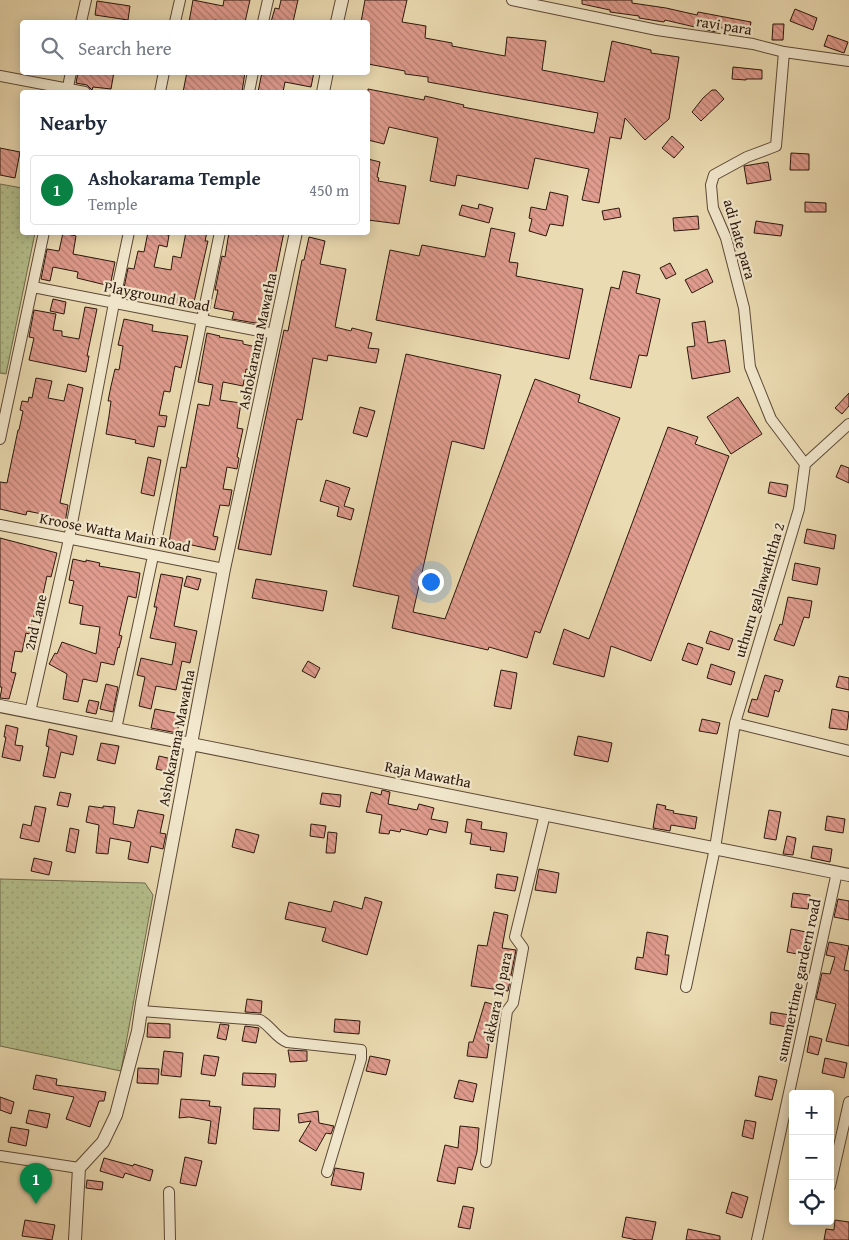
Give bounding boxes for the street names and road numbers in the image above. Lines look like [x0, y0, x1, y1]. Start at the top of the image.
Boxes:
street label: ravi para [695, 10, 753, 40]
street label: adi hate para [719, 197, 761, 281]
street label: Ashokarama Mawatha [232, 271, 282, 411]
street label: Playground Road [102, 275, 212, 317]
street label: Kroose Watta Main Road [38, 507, 192, 557]
street label: uthuru gallawaththa 2 [728, 520, 790, 660]
street label: 2nd Lane [18, 592, 52, 652]
street label: Ashokarama Mawatha [152, 668, 200, 808]
street label: Raja Mawatha [383, 755, 473, 793]
street label: summertime gardern road [770, 897, 826, 1063]
street label: akkara 10 para [477, 950, 517, 1044]

